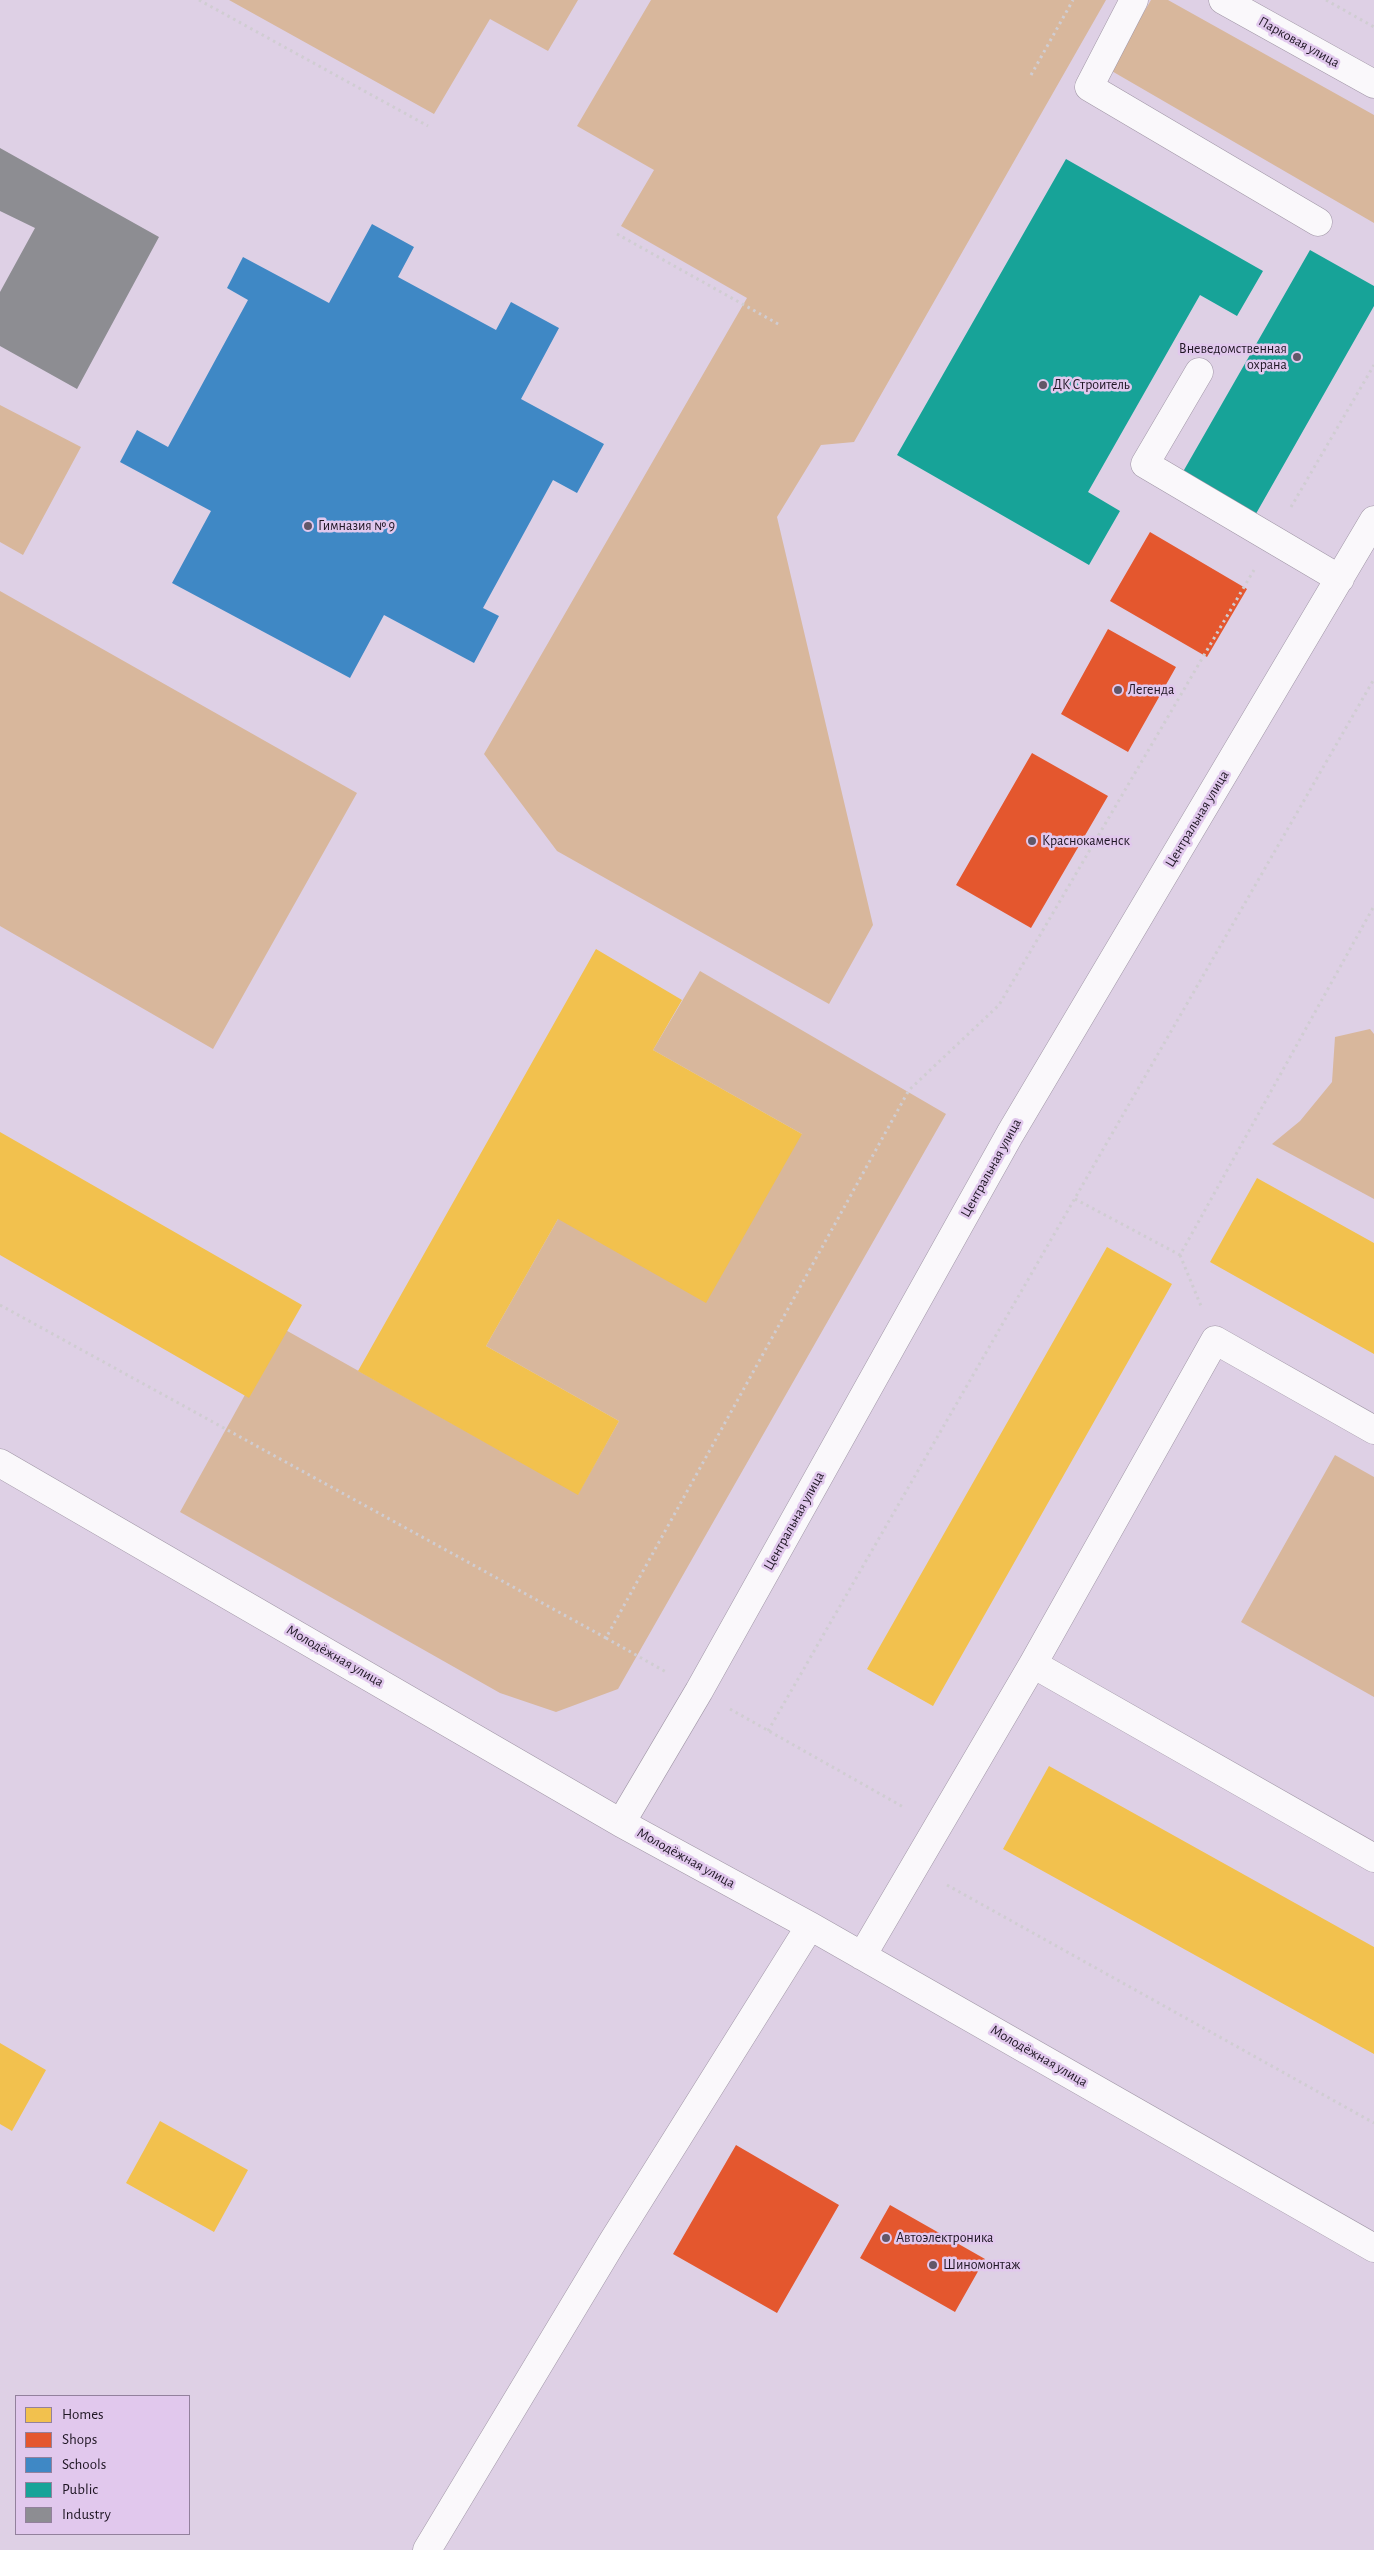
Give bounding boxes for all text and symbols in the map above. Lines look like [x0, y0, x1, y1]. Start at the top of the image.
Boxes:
street label: Парковая улица [1256, 13, 1342, 71]
place label: Вневедомственная охрана [1179, 341, 1287, 374]
marker: Вневедомственная охрана [1291, 351, 1303, 363]
place label: ДК Строитель [1053, 377, 1130, 393]
marker: ДК Строитель [1037, 379, 1049, 391]
place label: Гимназия № 9 [318, 518, 395, 534]
marker: Гимназия № 9 [302, 520, 314, 532]
place label: Легенда [1128, 682, 1174, 698]
marker: Легенда [1112, 684, 1124, 696]
street label: Центральная улица [1161, 767, 1233, 871]
place label: Краснокаменск [1042, 833, 1130, 849]
marker: Краснокаменск [1026, 835, 1038, 847]
street label: Центральная улица [957, 1116, 1025, 1220]
street label: Центральная улица [760, 1469, 828, 1573]
street label: Молодёжная улица [283, 1621, 387, 1691]
street label: Молодёжная улица [634, 1824, 738, 1892]
street label: Молодёжная улица [987, 2021, 1091, 2091]
place label: Автоэлектроника [896, 2230, 993, 2246]
marker: Автоэлектроника [880, 2232, 892, 2244]
place label: Шиномонтаж [943, 2257, 1020, 2273]
marker: Шиномонтаж [927, 2259, 939, 2271]
legend [15, 2395, 190, 2535]
text: Homes [62, 2407, 104, 2422]
text: Shops [62, 2432, 97, 2447]
text: Schools [62, 2457, 106, 2472]
text: Public [62, 2482, 98, 2497]
text: Industry [62, 2507, 111, 2522]

